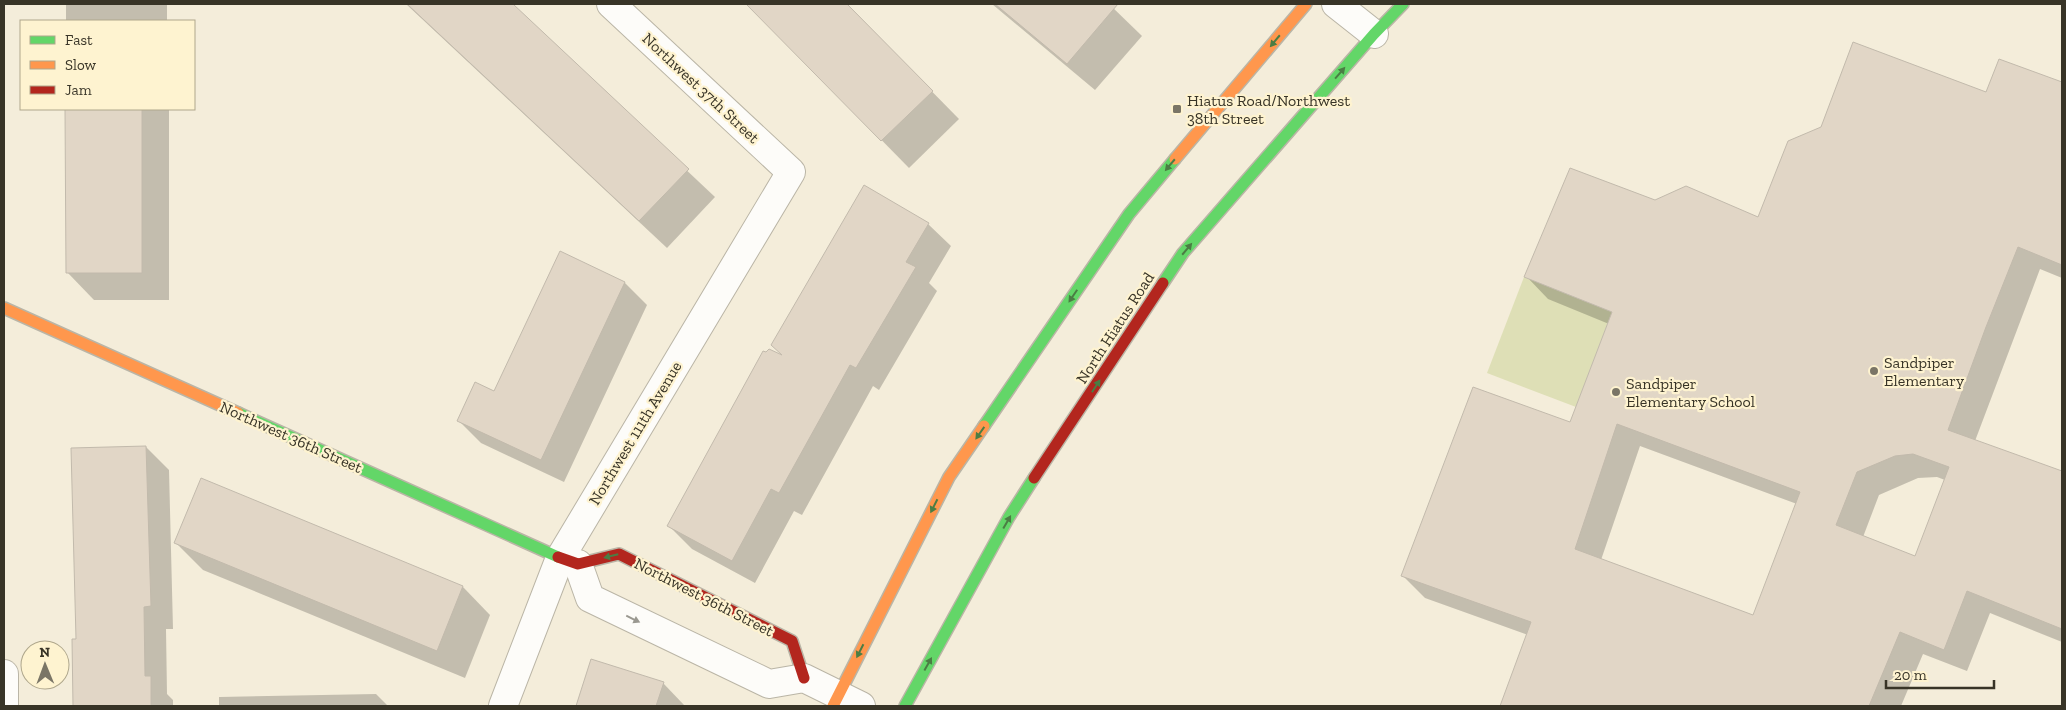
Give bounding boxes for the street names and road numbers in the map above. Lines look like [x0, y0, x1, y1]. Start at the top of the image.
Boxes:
street label: Northwest 37th Street [639, 29, 763, 147]
street label: North Hiatus Road [1072, 269, 1158, 387]
street label: Northwest 111th Avenue [585, 358, 685, 508]
street label: Northwest 36th Street [217, 397, 365, 477]
street label: Northwest 36th Street [631, 554, 777, 640]

